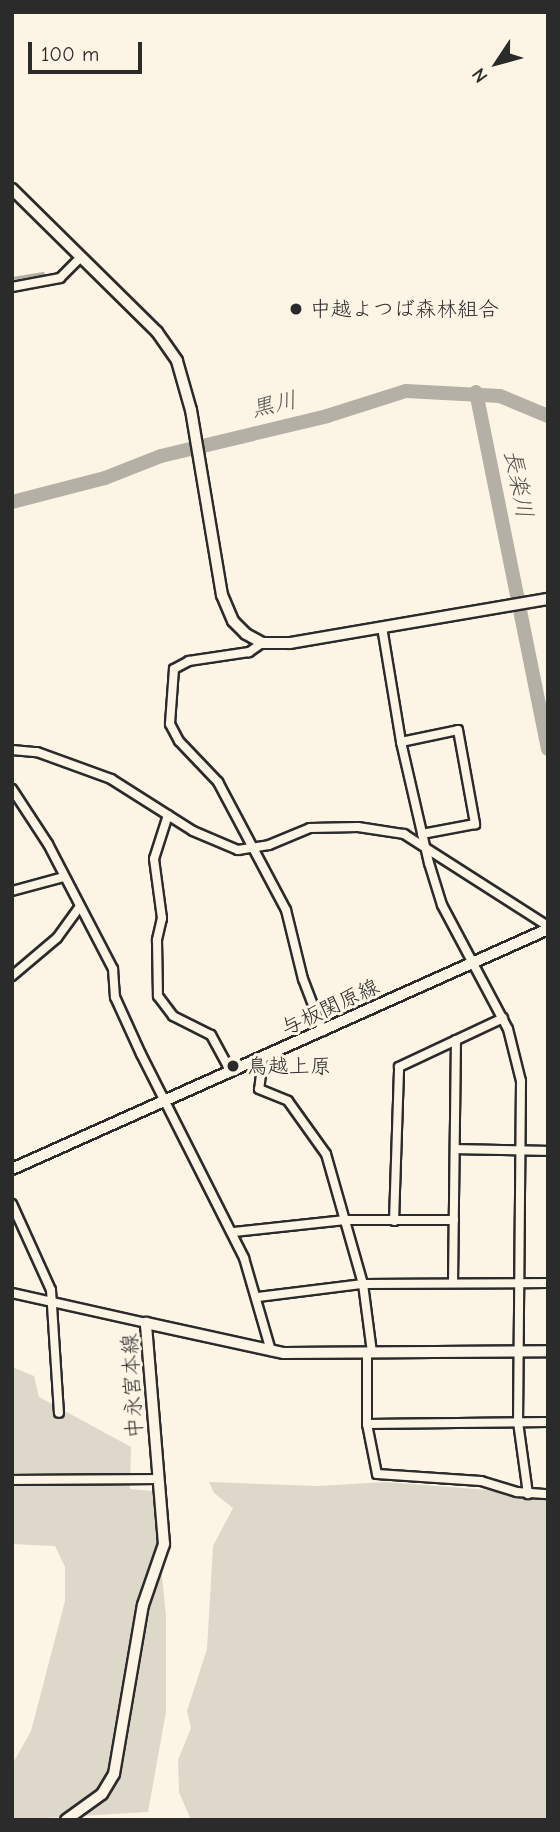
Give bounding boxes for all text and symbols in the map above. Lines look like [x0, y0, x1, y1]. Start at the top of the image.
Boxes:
scale bar [32, 28, 145, 72]
north arrow [462, 28, 532, 98]
text: 100 m [41, 42, 99, 66]
text: N [467, 64, 493, 87]
place label: 中越よつば森林組合 [310, 296, 499, 322]
marker: 中越よつば森林組合 [288, 301, 304, 317]
water label: 黒川 [248, 386, 300, 424]
water label: 長楽川 [498, 448, 538, 520]
street label: 与板関原線 [277, 973, 383, 1041]
place label: 鳥越上原 [247, 1053, 331, 1079]
marker: 鳥越上原 [225, 1058, 241, 1074]
street label: 中永宮本線 [117, 1333, 147, 1439]

